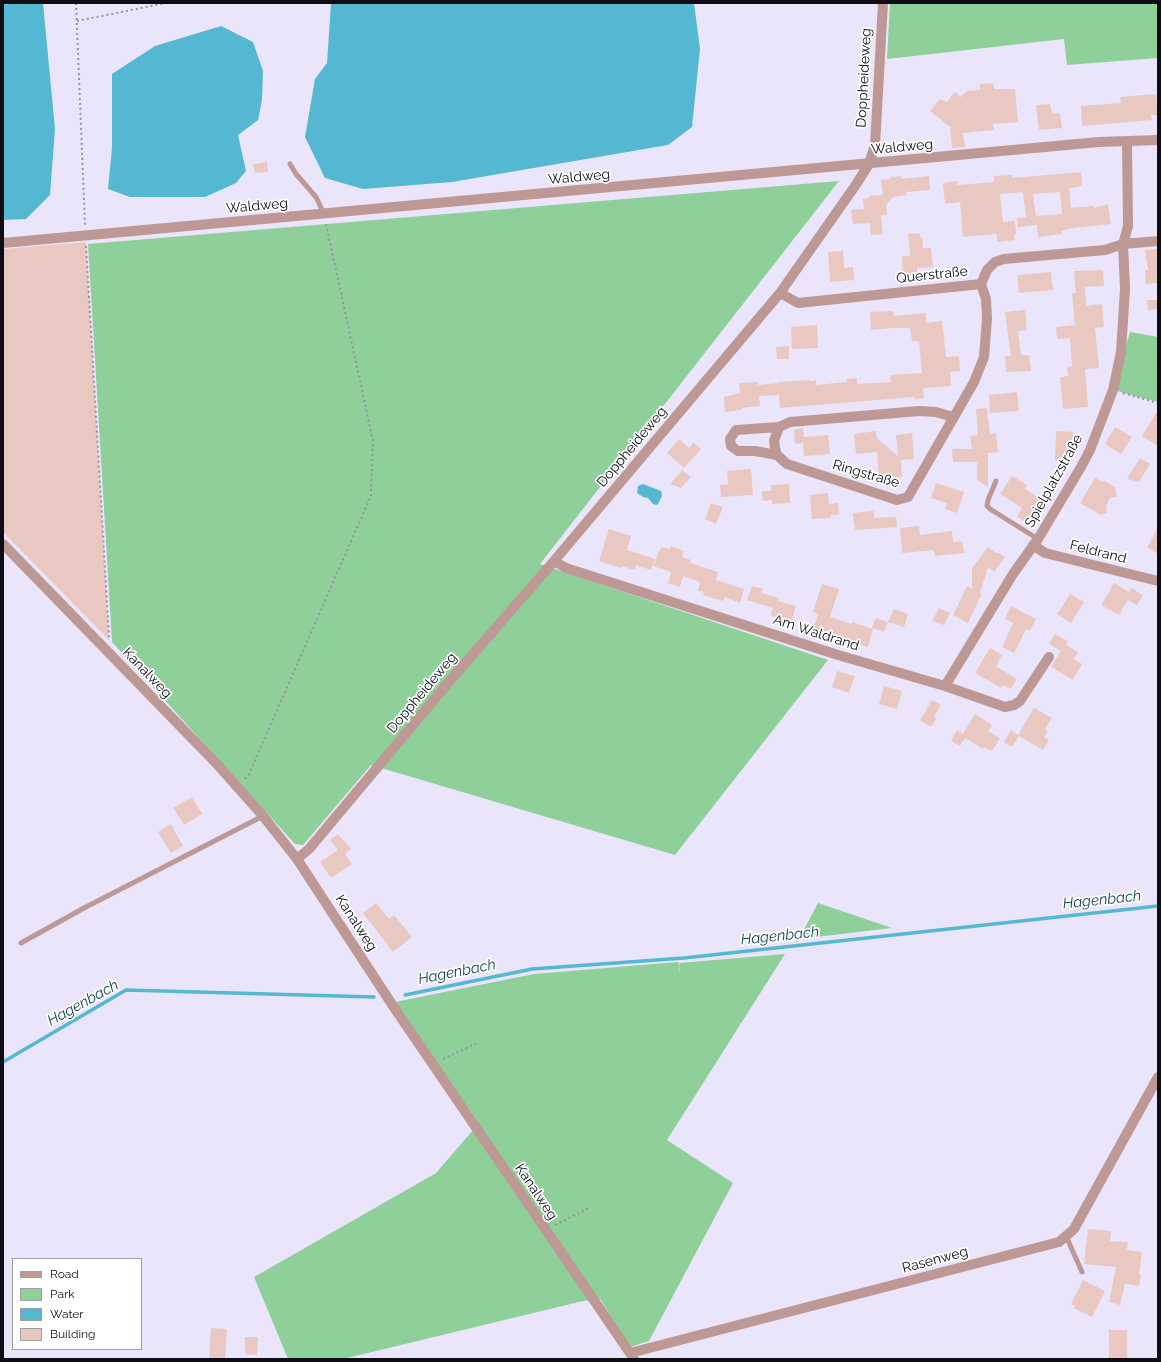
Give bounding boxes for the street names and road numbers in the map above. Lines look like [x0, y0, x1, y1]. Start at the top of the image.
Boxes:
street label: Doppheideweg [853, 28, 875, 128]
street label: Waldweg [870, 136, 934, 158]
street label: Waldweg [547, 166, 611, 188]
street label: Waldweg [225, 195, 289, 217]
street label: Querstraße [895, 263, 969, 287]
street label: Doppheideweg [593, 403, 671, 491]
street label: Spielplatzstraße [1022, 432, 1086, 530]
street label: Ringstraße [831, 456, 901, 492]
street label: Feldrand [1068, 537, 1128, 567]
street label: Am Waldrand [771, 611, 861, 655]
street label: Kanalweg [119, 644, 175, 702]
street label: Doppheideweg [383, 649, 461, 737]
street label: Kanalweg [332, 892, 380, 954]
street label: Kanalweg [511, 1161, 561, 1223]
street label: Rasenweg [900, 1243, 970, 1277]

